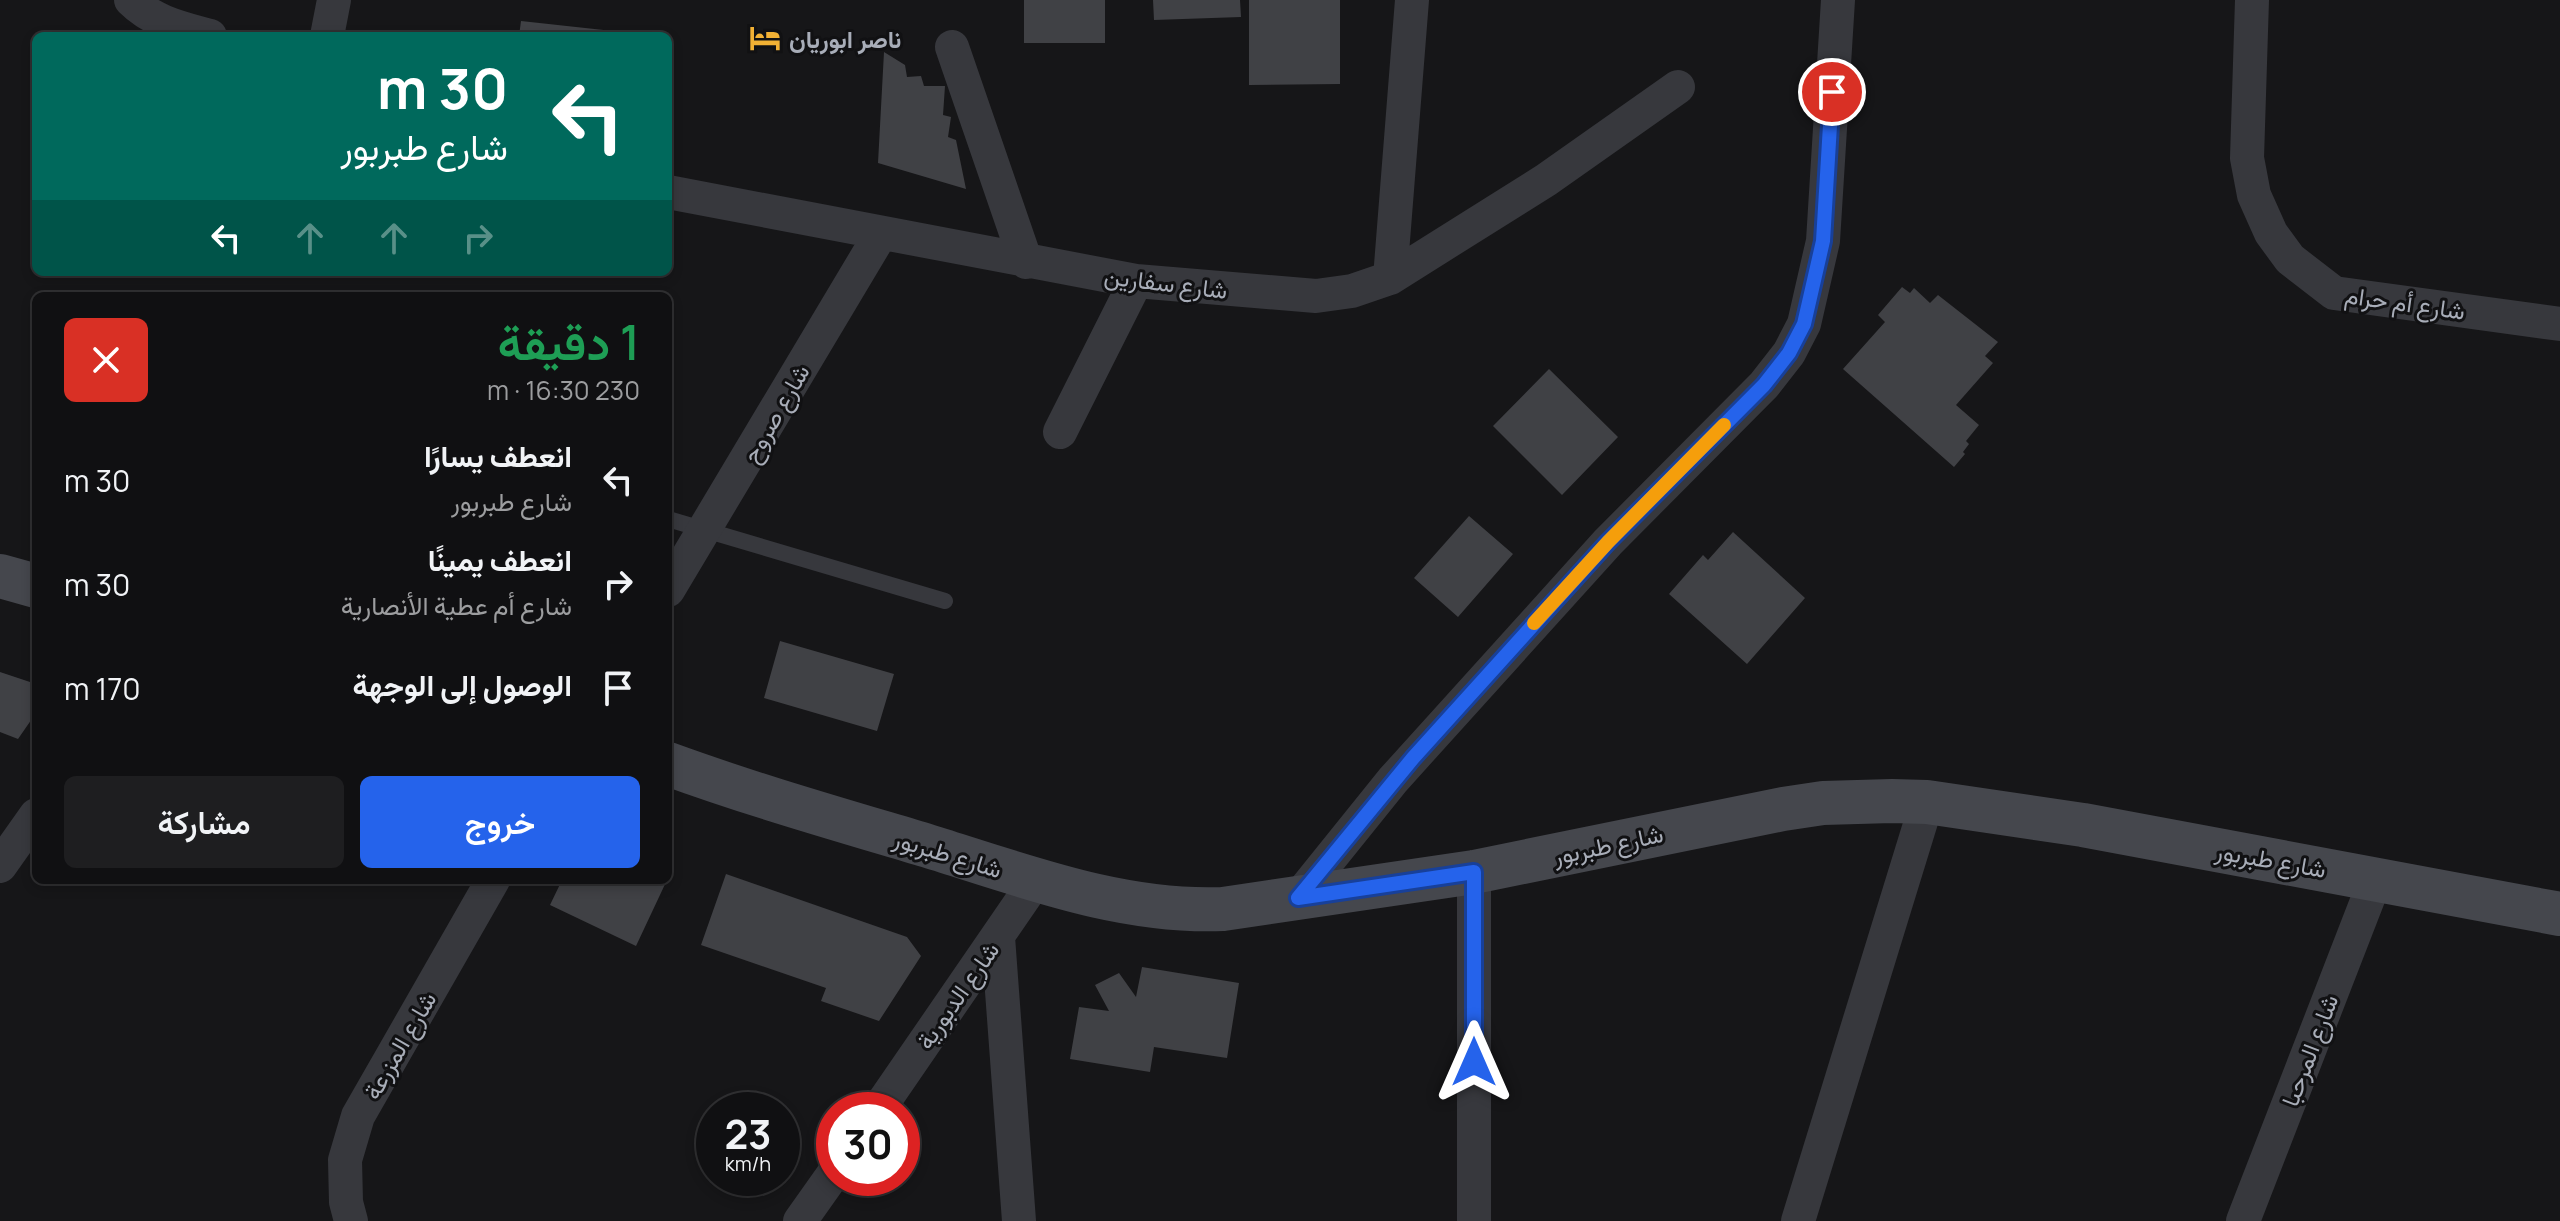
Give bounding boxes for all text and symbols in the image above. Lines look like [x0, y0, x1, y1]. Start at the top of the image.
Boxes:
hotel icon: ناصر ابوريان [748, 21, 782, 55]
place label: ناصر ابوريان [789, 22, 901, 55]
text: 30 m [377, 49, 508, 126]
pin [1798, 58, 1866, 126]
icon: left [536, 64, 640, 168]
icon: arrive [1810, 70, 1854, 114]
text: شارع طبربور [340, 122, 508, 171]
icon: left [204, 216, 248, 260]
icon: ahead [288, 216, 332, 260]
icon: ahead [372, 216, 416, 260]
icon: right [456, 216, 500, 260]
street label: شارع سفارين [1102, 258, 1230, 307]
street label: شارع أم حرام [2343, 277, 2467, 328]
text: 1 دقيقة [497, 309, 640, 374]
button: close [64, 318, 148, 402]
street label: شارع صروح [734, 358, 817, 469]
text: 230 m · 16:30 [487, 372, 640, 408]
text: انعطف يسارًا [424, 435, 572, 476]
icon: left [596, 458, 640, 502]
text: 30 m [64, 460, 130, 501]
text: شارع طبربور [451, 483, 572, 519]
text: انعطف يمينًا [428, 539, 572, 580]
icon: right [596, 562, 640, 606]
text: 30 m [64, 564, 130, 605]
text: شارع أم عطية الأنصارية [341, 587, 572, 623]
text: الوصول إلى الوجهة [353, 664, 572, 705]
icon: arrive [596, 666, 640, 710]
text: 170 m [64, 668, 141, 709]
button: مشاركة [64, 776, 344, 868]
button: خروج [360, 776, 640, 868]
street label: شارع طبربور [1549, 816, 1666, 873]
street label: شارع طبربور [889, 821, 1006, 886]
street label: شارع طبربور [2212, 833, 2329, 886]
street label: شارع الدبورية [908, 935, 1007, 1056]
street label: شارع المزرعة [355, 985, 444, 1106]
street label: شارع المرحبا [2273, 989, 2346, 1111]
position arrow [1432, 1020, 1516, 1104]
speed limit sign: 30 [816, 1092, 920, 1196]
text: 23 [724, 1106, 772, 1161]
text: km/h [725, 1150, 771, 1177]

